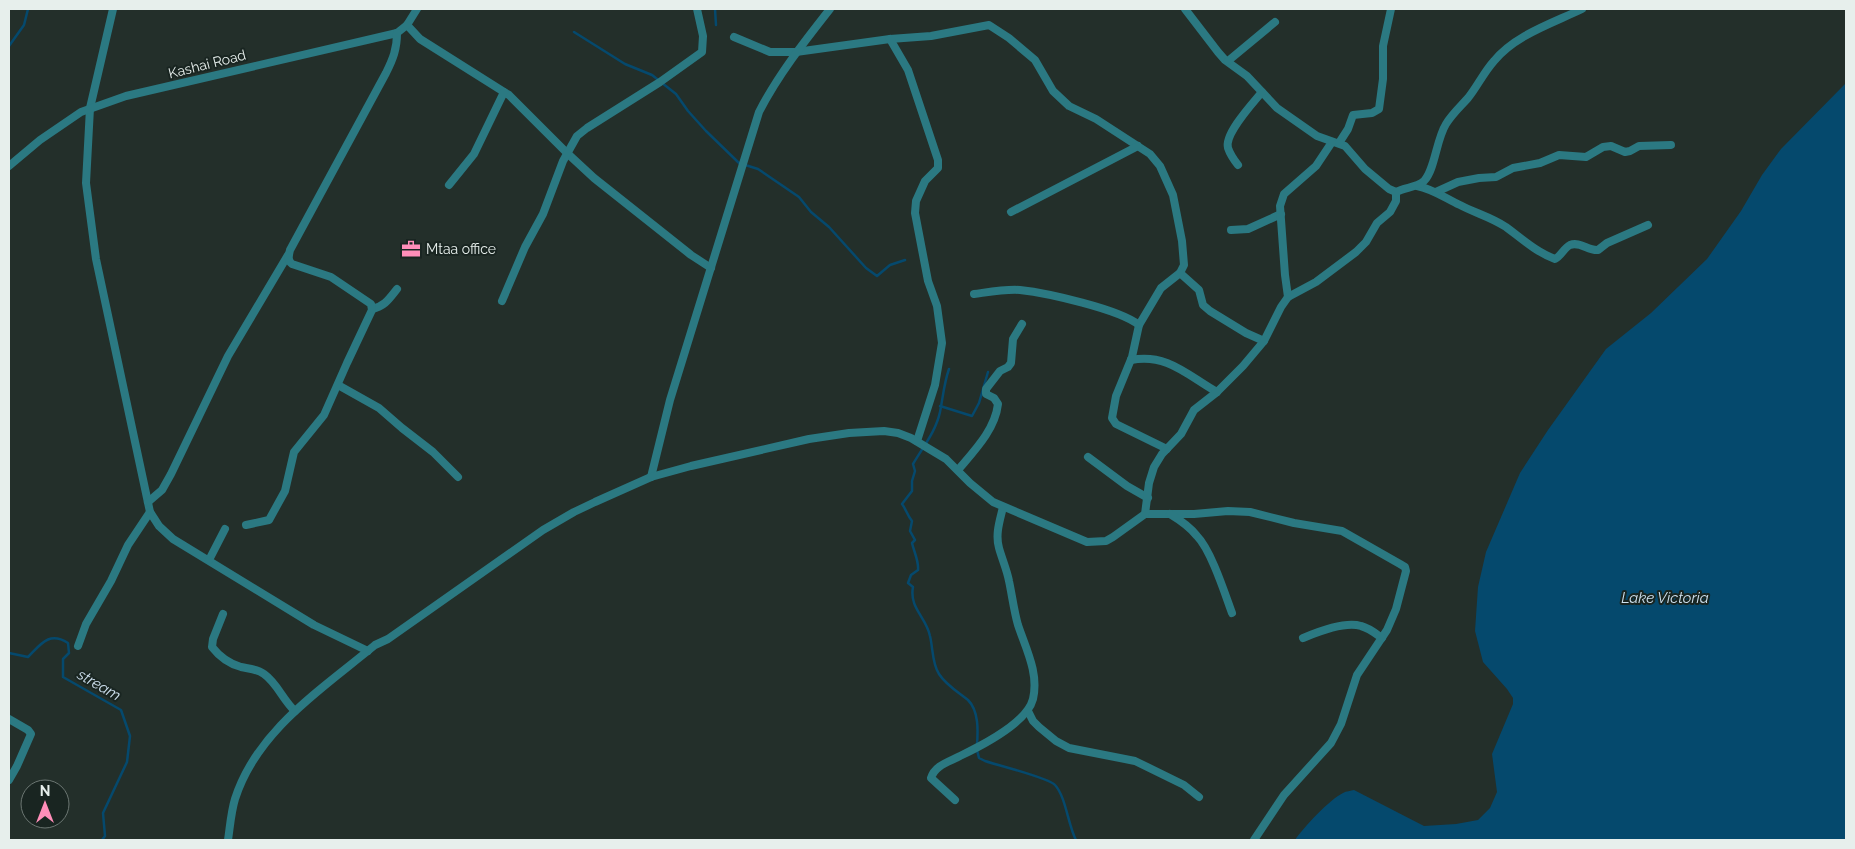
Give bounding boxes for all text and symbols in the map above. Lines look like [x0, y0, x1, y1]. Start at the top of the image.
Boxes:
street label: Kashai Road [167, 47, 247, 81]
office icon: Mtaa office [400, 238, 422, 260]
place label: Mtaa office [426, 241, 496, 257]
water label: Lake Victoria [1621, 589, 1709, 607]
water label: stream [73, 665, 124, 705]
north arrow [20, 779, 70, 829]
text: N [40, 783, 50, 799]

